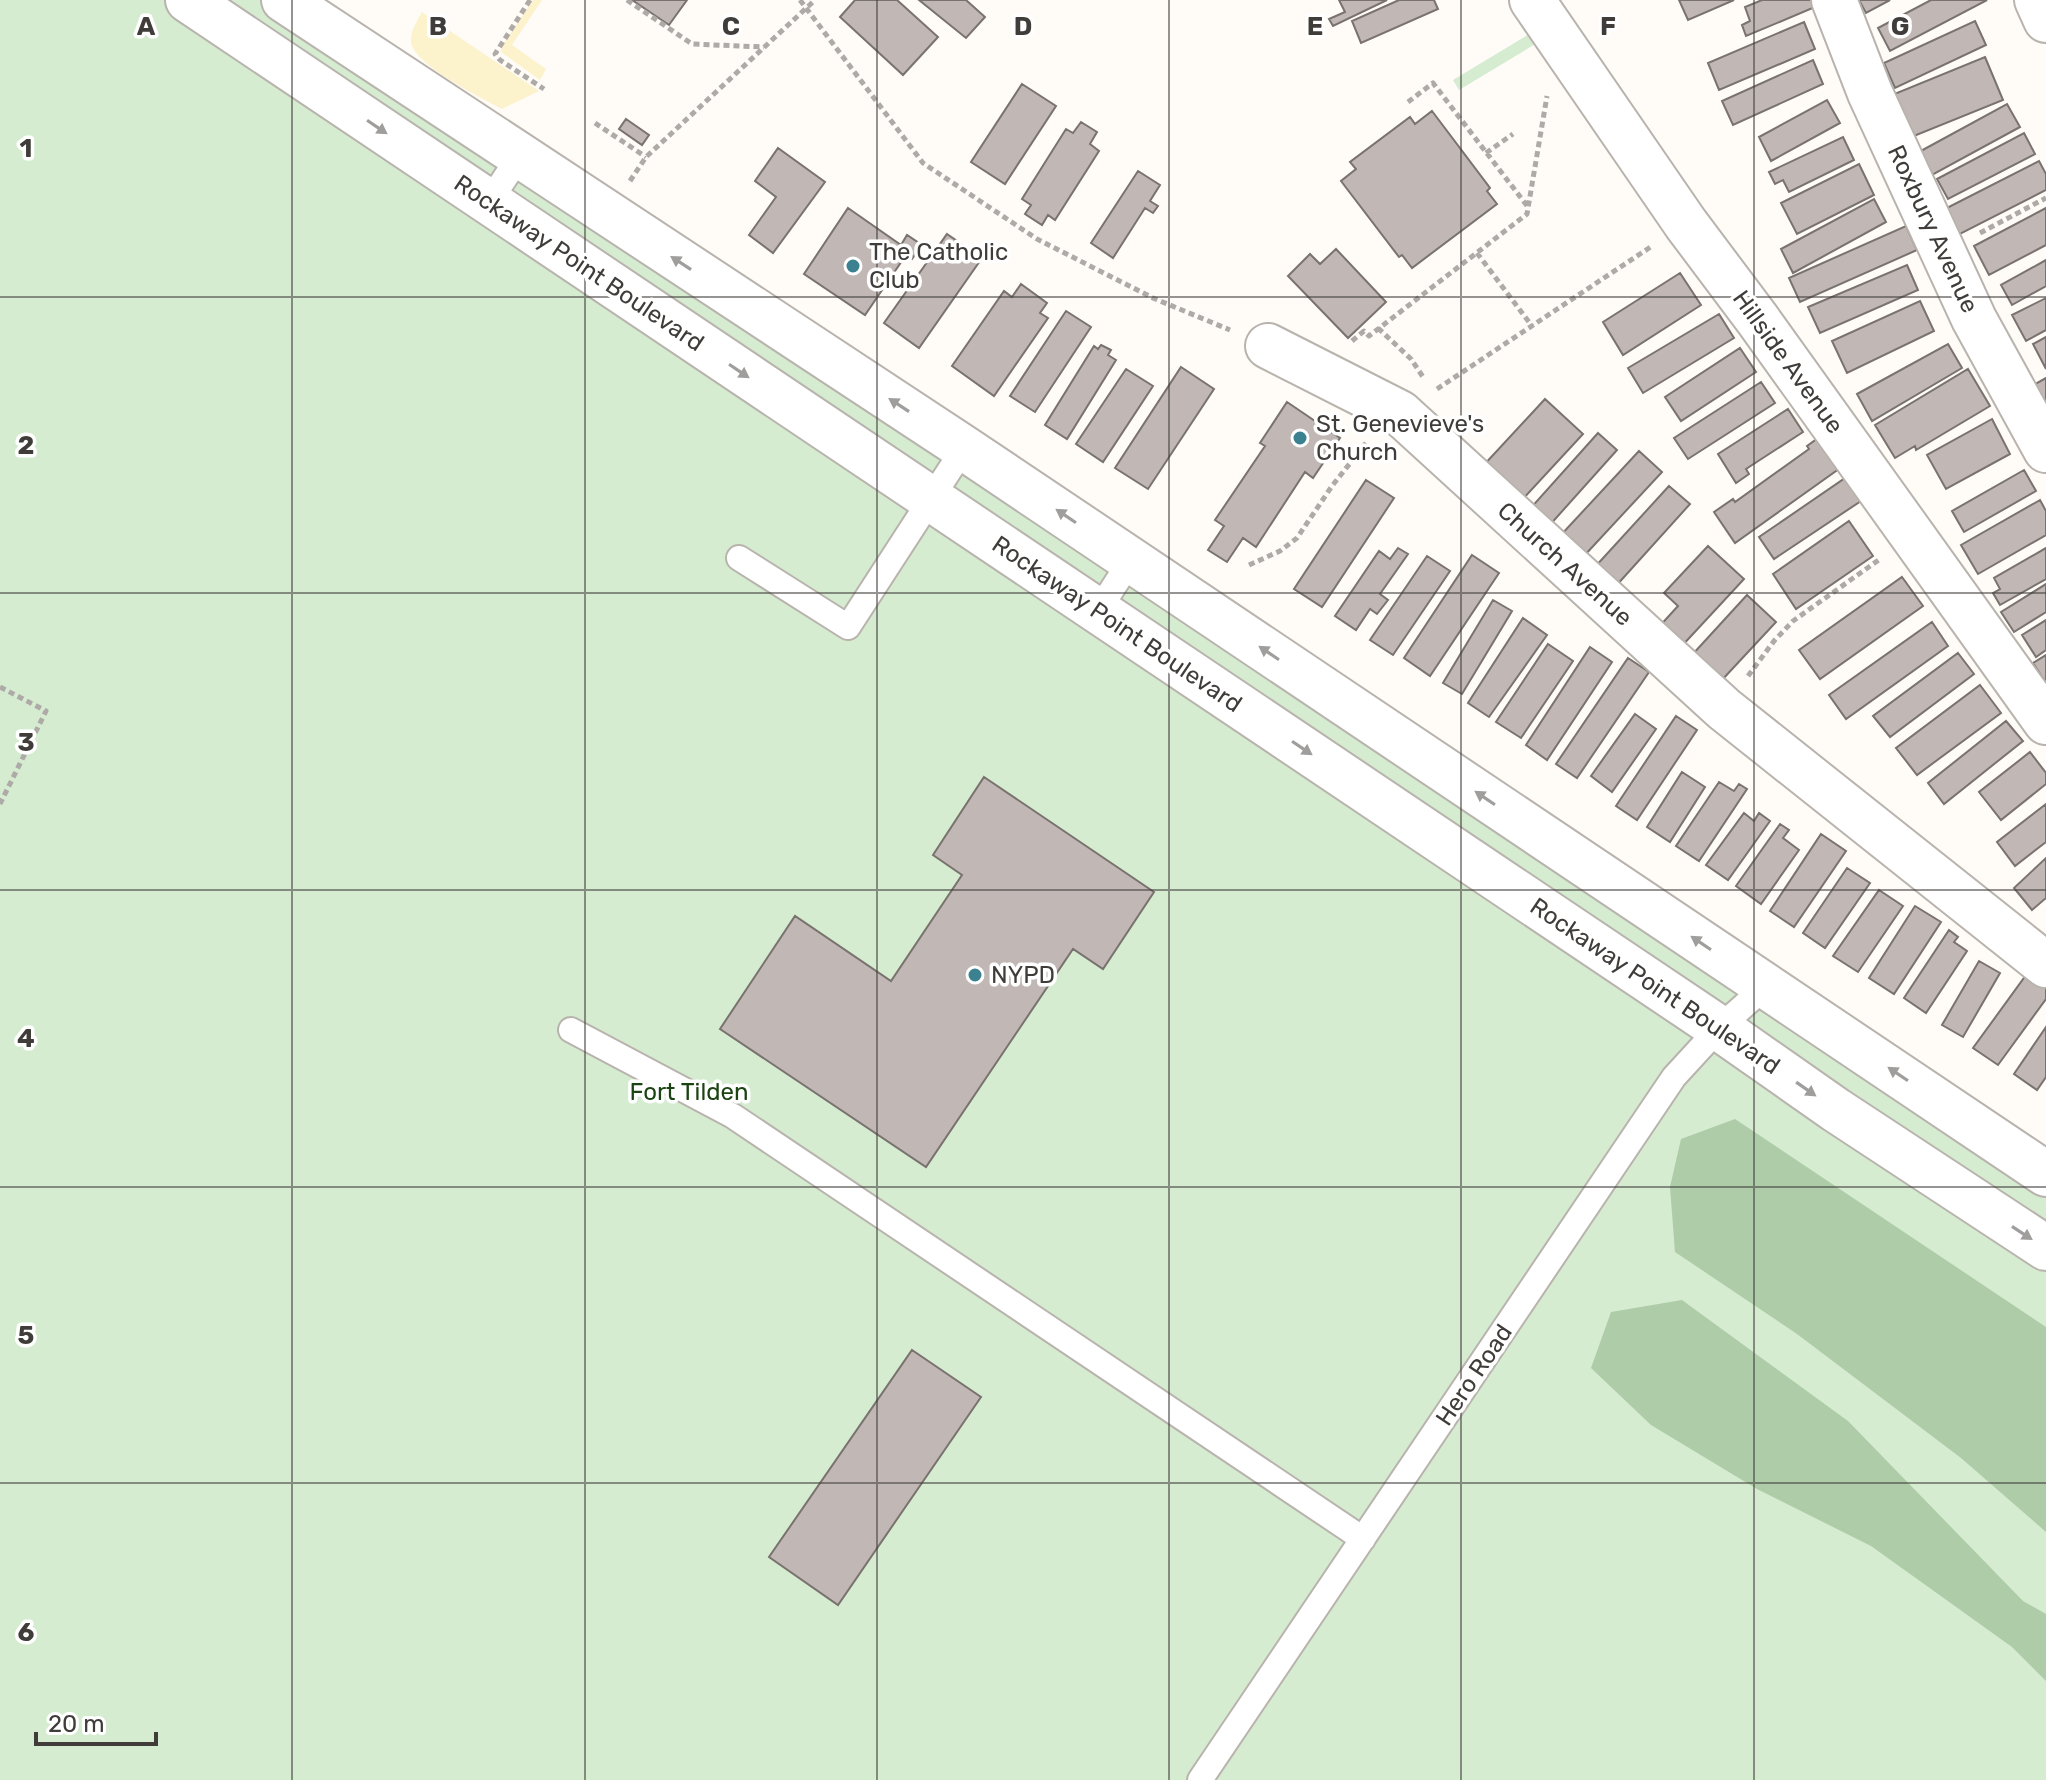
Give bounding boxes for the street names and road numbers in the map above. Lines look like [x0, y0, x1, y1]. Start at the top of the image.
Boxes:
street label: Roxbury Avenue [1882, 141, 1984, 317]
street label: Rockaway Point Boulevard [449, 169, 709, 357]
street label: Hillside Avenue [1727, 285, 1849, 439]
street label: Church Avenue [1492, 496, 1638, 632]
street label: Rockaway Point Boulevard [987, 530, 1247, 718]
street label: Rockaway Point Boulevard [1525, 892, 1785, 1080]
street label: Hero Road [1430, 1319, 1518, 1431]

